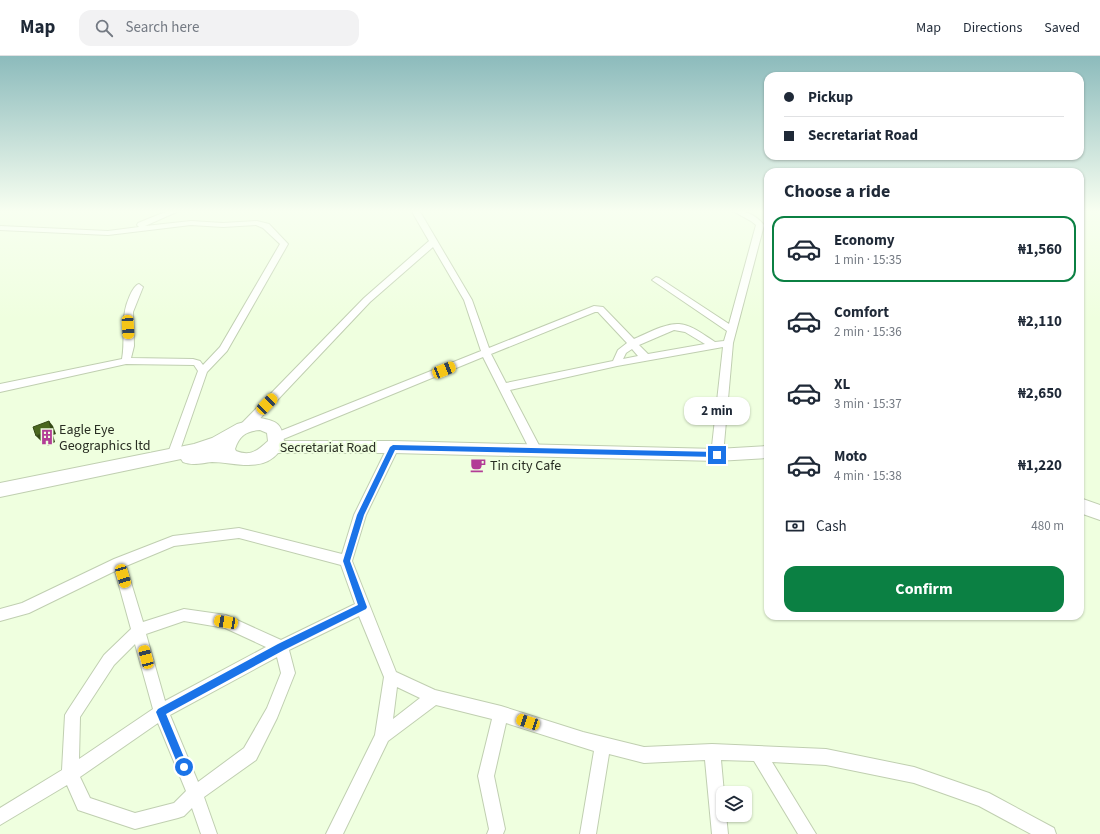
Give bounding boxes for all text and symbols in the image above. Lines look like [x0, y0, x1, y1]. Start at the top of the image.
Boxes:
search box [79, 10, 359, 46]
text: Map [20, 14, 55, 41]
icon: search [93, 17, 115, 39]
text: Search here [125, 17, 199, 38]
text: Map [916, 18, 941, 38]
text: Directions [963, 18, 1022, 38]
text: Saved [1044, 18, 1080, 38]
text: Pickup [808, 87, 853, 108]
text: Secretariat Road [808, 125, 918, 146]
text: Choose a ride [784, 179, 890, 204]
text: Economy [834, 230, 895, 251]
icon: car [786, 231, 822, 267]
text: ₦1,560 [1018, 239, 1062, 260]
text: 1 min · 15:35 [834, 251, 902, 269]
text: Comfort [834, 302, 889, 323]
icon: car [786, 303, 822, 339]
text: ₦2,110 [1018, 311, 1062, 332]
car [121, 315, 135, 339]
text: 2 min · 15:36 [834, 323, 902, 341]
car [431, 360, 457, 380]
text: XL [834, 374, 850, 395]
icon: car [786, 375, 822, 411]
text: ₦2,650 [1018, 383, 1062, 404]
car [254, 391, 280, 417]
text: 3 min · 15:37 [834, 395, 902, 413]
callout: 2 min [684, 397, 750, 425]
text: 2 min [701, 402, 733, 420]
place label: Eagle Eye Geographics ltd [59, 420, 151, 456]
building icon: Eagle Eye Geographics ltd [38, 428, 56, 446]
street label: Secretariat Road [280, 438, 376, 458]
route end [708, 446, 726, 464]
text: Moto [834, 446, 867, 467]
icon: car [786, 447, 822, 483]
text: ₦1,220 [1018, 455, 1062, 476]
cafe icon: Tin city Cafe [469, 456, 487, 474]
place label: Tin city Cafe [490, 456, 561, 476]
text: 4 min · 15:38 [834, 467, 902, 485]
icon: cash [784, 515, 806, 537]
text: Cash [816, 516, 847, 537]
text: 480 m [1031, 517, 1064, 535]
car [114, 563, 132, 589]
button: Confirm [784, 566, 1064, 612]
car [213, 614, 239, 630]
car [137, 644, 155, 670]
car [515, 713, 541, 731]
route start [175, 758, 193, 776]
map controls [716, 786, 752, 822]
button: layers [716, 786, 752, 822]

